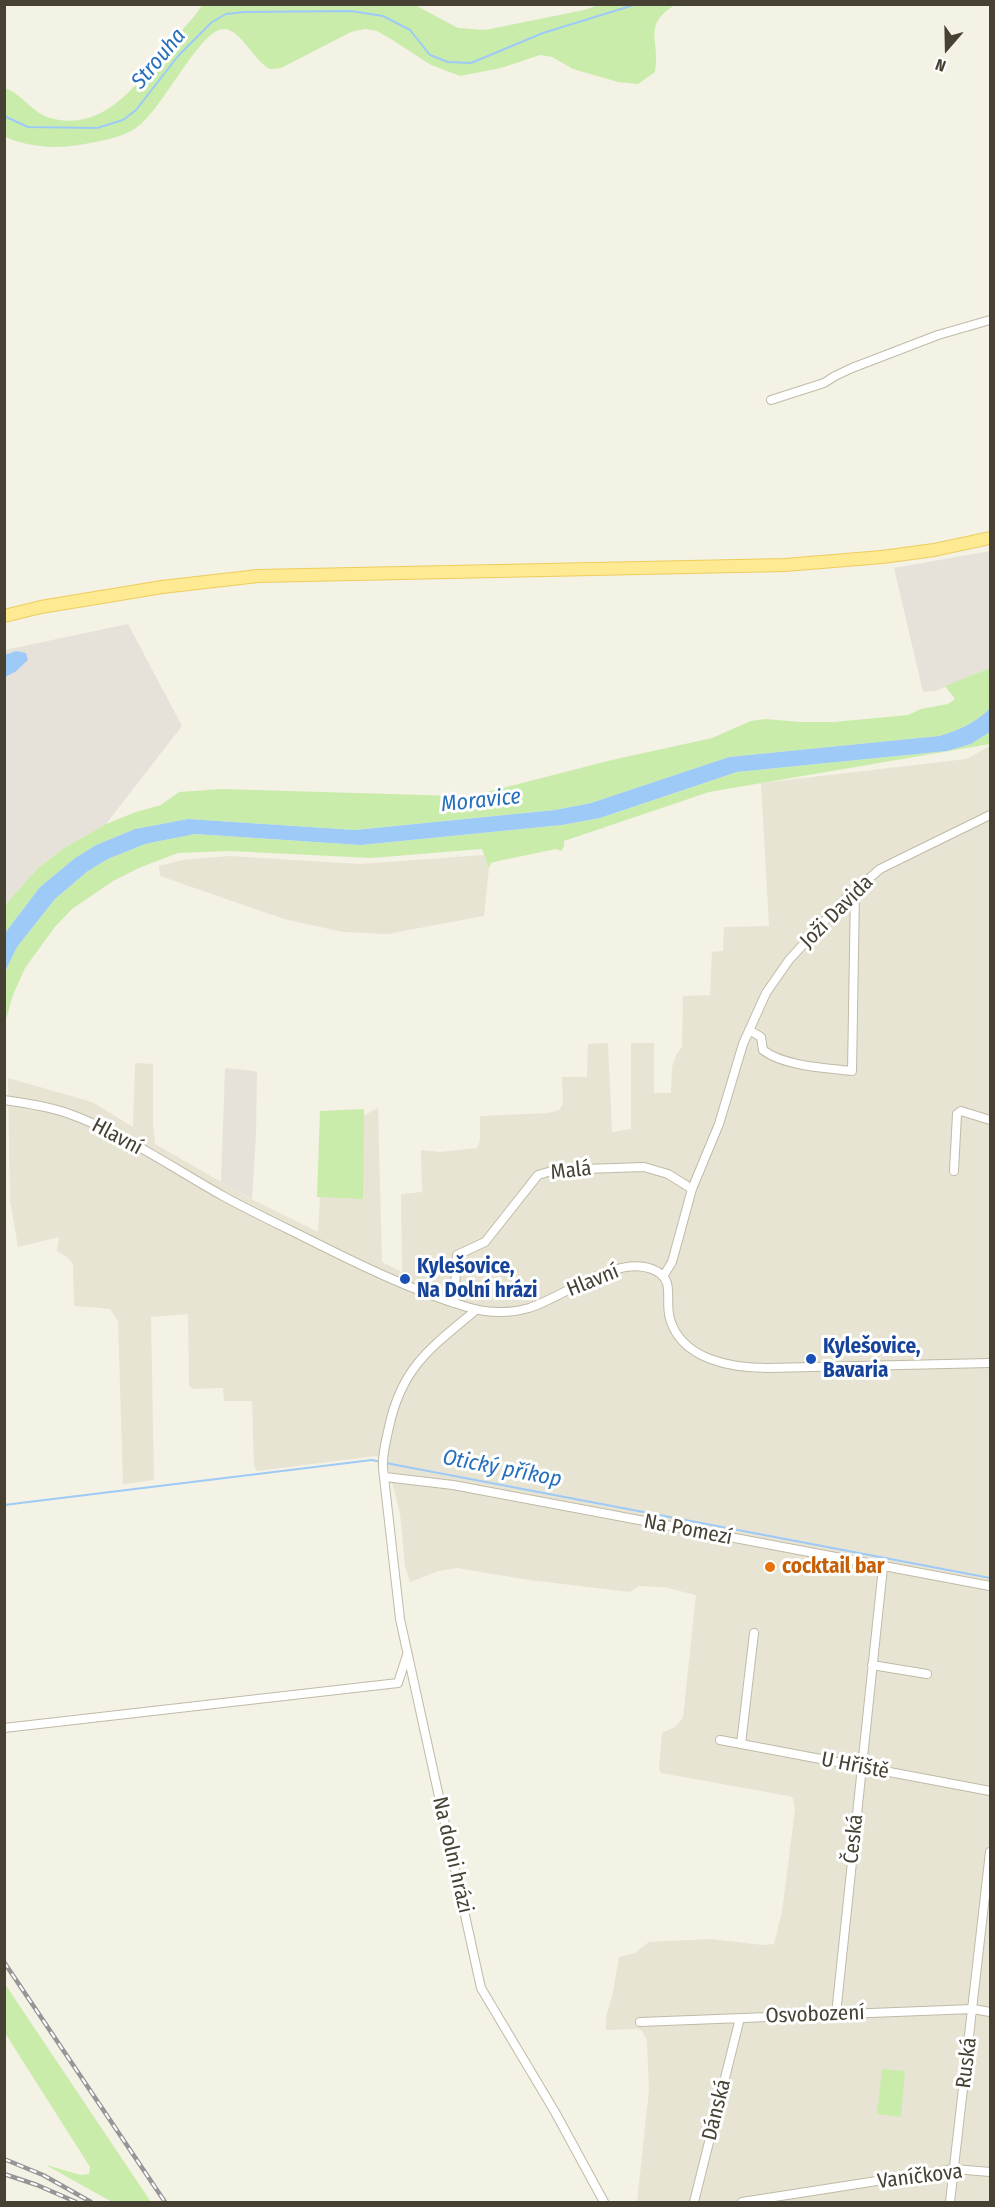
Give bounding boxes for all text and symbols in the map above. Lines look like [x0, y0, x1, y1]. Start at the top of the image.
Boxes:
north arrow [917, 18, 977, 78]
water label: Strouha [126, 23, 192, 95]
text: N [933, 55, 948, 76]
water label: Moravice [440, 784, 522, 818]
street label: Joži Davida [795, 870, 879, 954]
street label: Hlavní [87, 1113, 147, 1161]
street label: Malá [549, 1156, 593, 1186]
place label: Kylešovice, Na Dolní hrázi [417, 1254, 537, 1304]
street label: Hlavní [563, 1259, 623, 1303]
marker: Kylešovice, Na Dolní hrázi [398, 1272, 412, 1286]
place label: Kylešovice, Bavaria [823, 1334, 921, 1384]
marker: Kylešovice, Bavaria [804, 1352, 818, 1366]
water label: Otický příkop [440, 1445, 564, 1493]
street label: Na Pomezí [642, 1509, 734, 1551]
place label: cocktail bar [782, 1554, 884, 1580]
marker: cocktail bar [763, 1560, 777, 1574]
street label: U Hřiště [819, 1747, 891, 1785]
street label: Na dolni hrázi [426, 1794, 478, 1916]
street label: Česká [839, 1813, 869, 1865]
street label: Osvobození [765, 2001, 865, 2029]
street label: Ruská [951, 2036, 983, 2090]
street label: Dánská [697, 2077, 737, 2143]
street label: Vaníčkova [876, 2159, 964, 2195]

